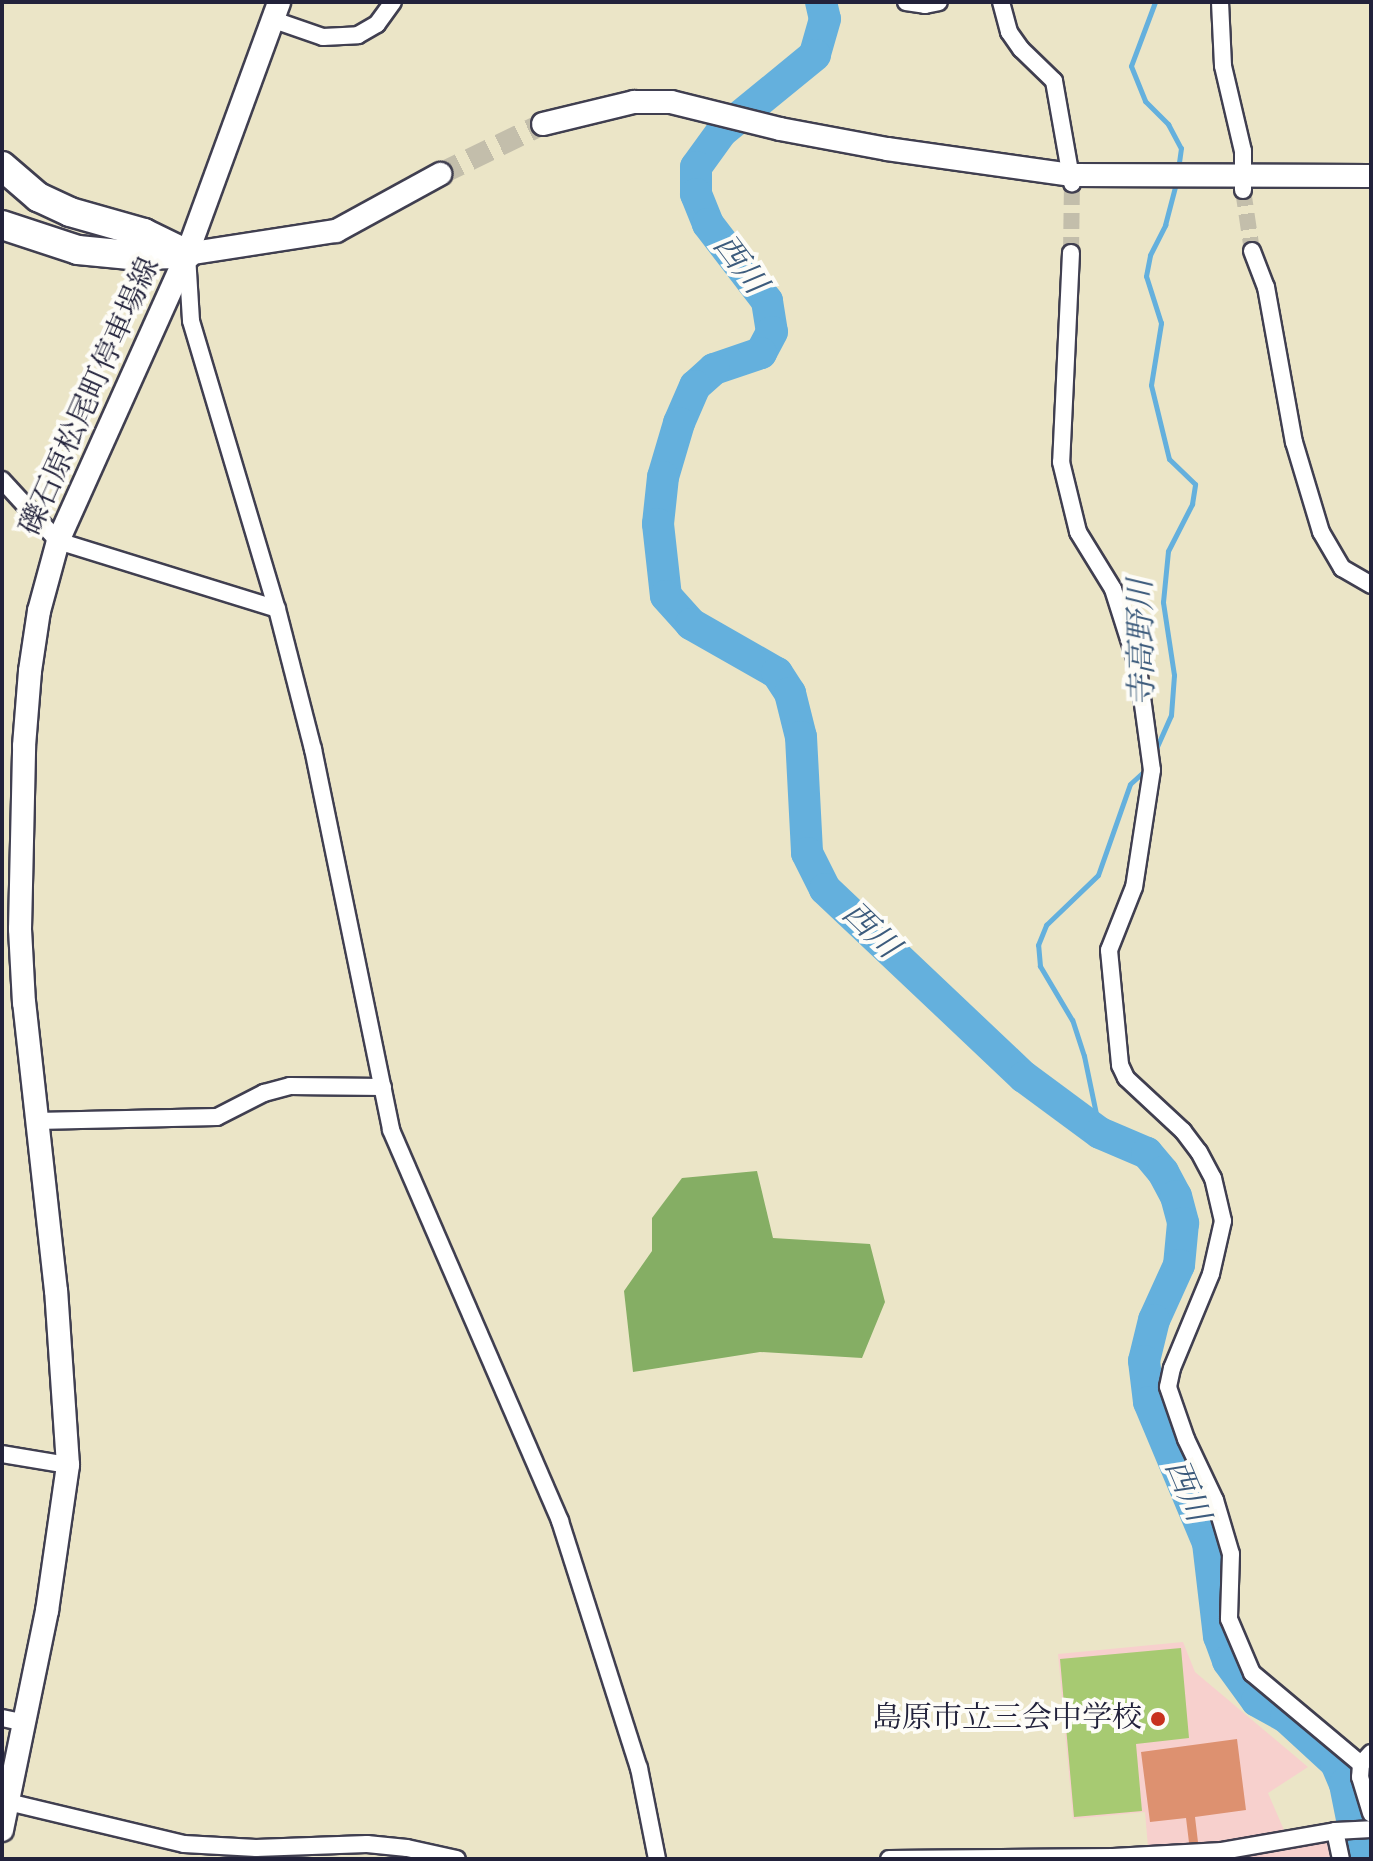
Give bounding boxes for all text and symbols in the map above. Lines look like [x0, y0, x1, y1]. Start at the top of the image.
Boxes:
water label: 西川 [704, 228, 774, 302]
street label: 礫石原松尾町停車場線 [14, 253, 168, 541]
water label: 寺高野川 [1123, 579, 1163, 707]
water label: 西川 [834, 895, 906, 967]
water label: 西川 [1156, 1454, 1216, 1528]
place label: 島原市立三会中学校 [872, 1701, 1142, 1737]
marker: 島原市立三会中学校 [1149, 1710, 1167, 1728]

